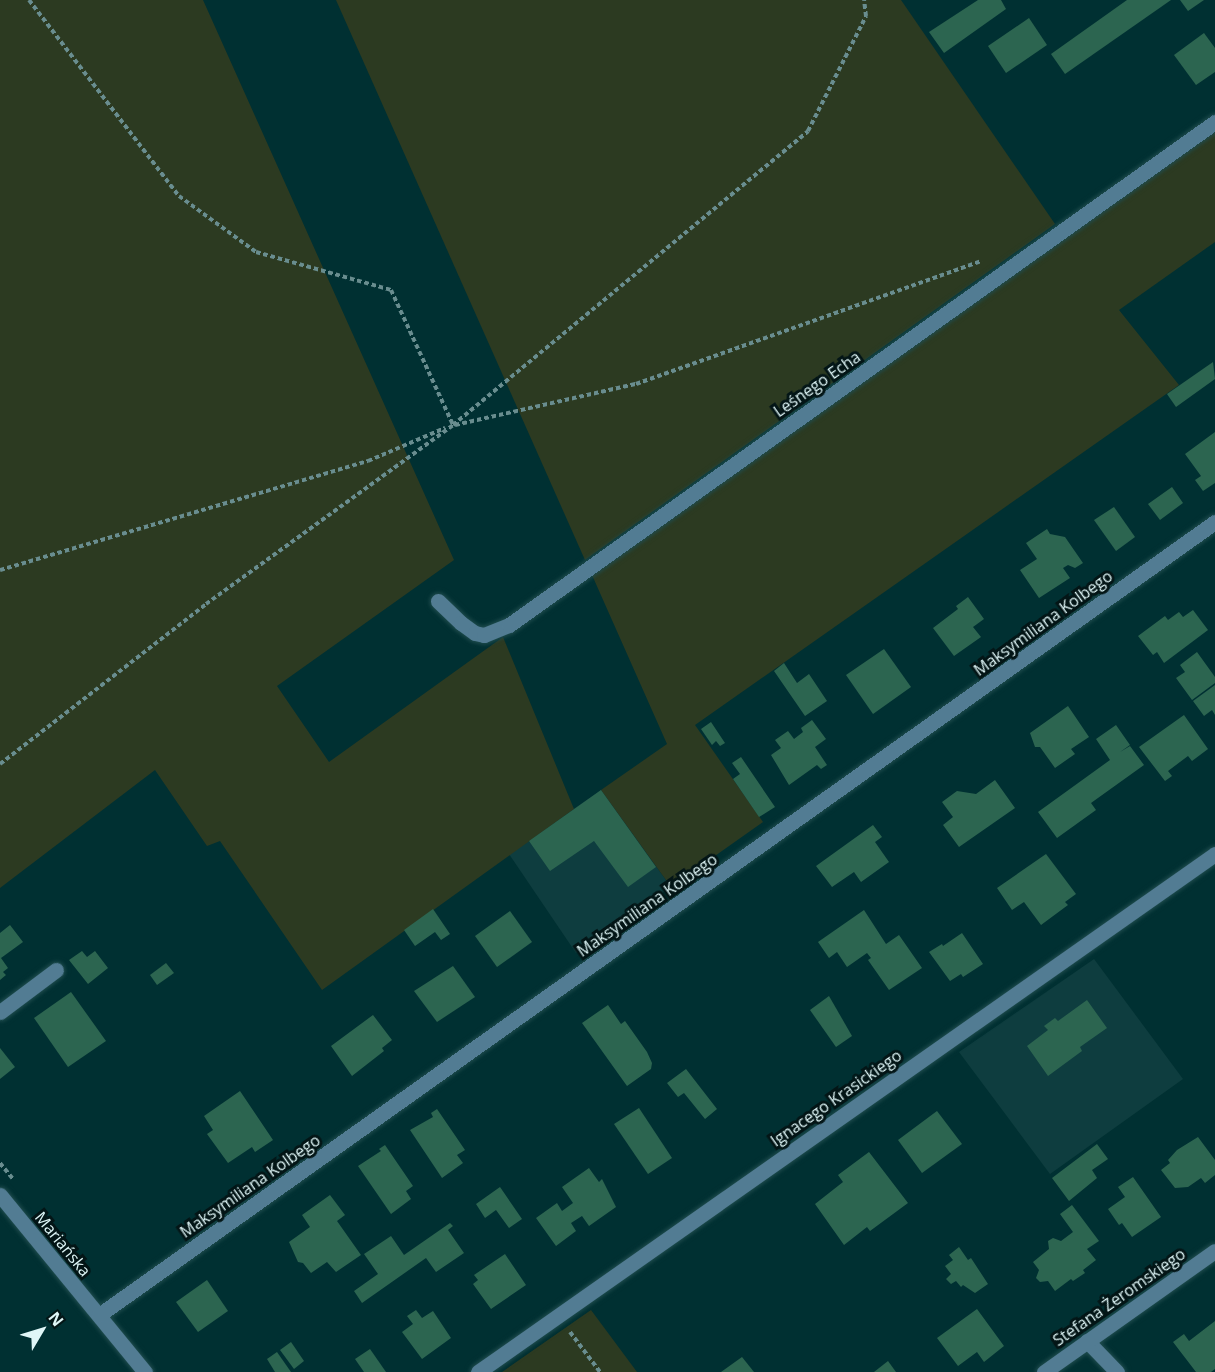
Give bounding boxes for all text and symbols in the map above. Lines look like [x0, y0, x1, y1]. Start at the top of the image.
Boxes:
street label: Leśnego Echa [770, 347, 864, 421]
street label: Maksymiliana Kolbego [970, 566, 1116, 680]
street label: Maksymiliana Kolbego [573, 849, 721, 961]
street label: Ignacego Krasickiego [767, 1046, 905, 1150]
street label: Maksymiliana Kolbego [176, 1130, 324, 1242]
street label: Mariańska [31, 1208, 95, 1280]
street label: Stefana Żeromskiego [1049, 1244, 1189, 1350]
north arrow [12, 1300, 72, 1360]
text: N [44, 1307, 69, 1331]

